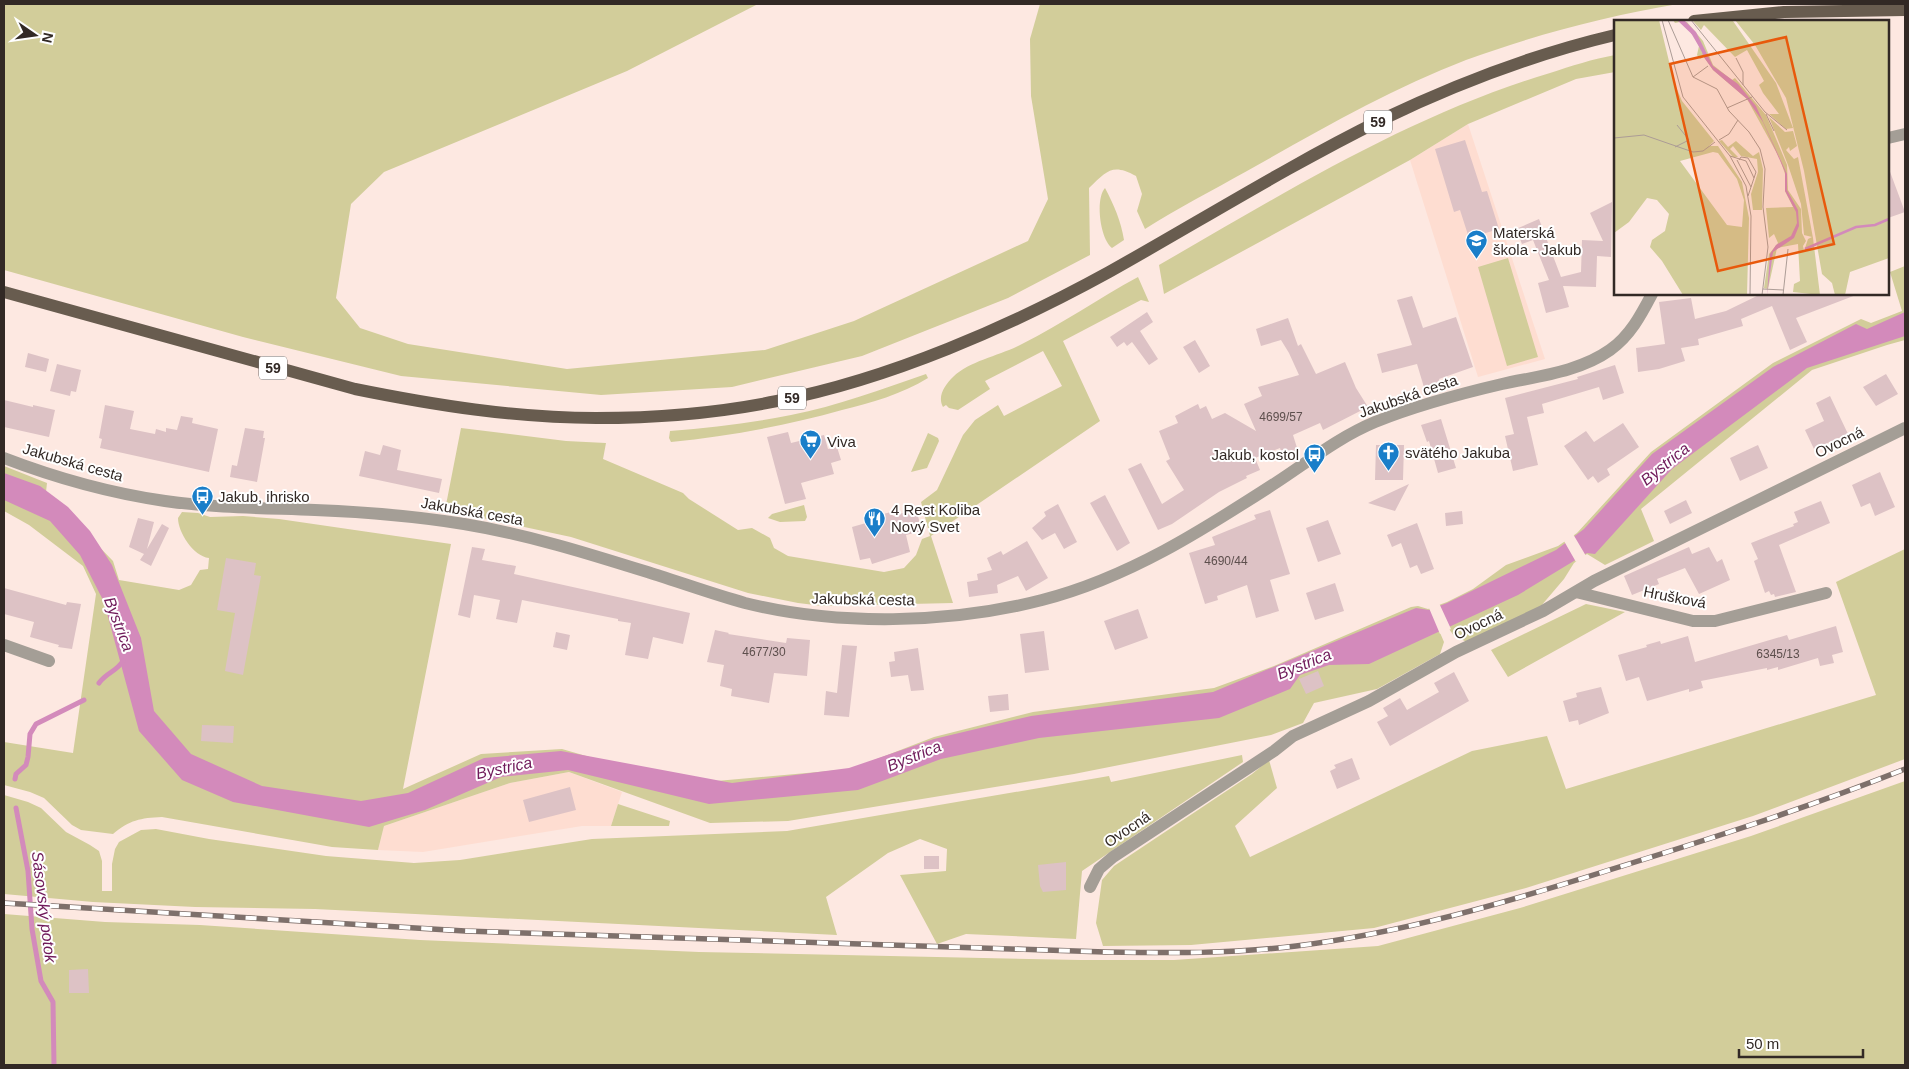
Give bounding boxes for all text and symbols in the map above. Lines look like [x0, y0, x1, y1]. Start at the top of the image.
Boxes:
north arrow [10, 10, 60, 60]
inset map [1614, 20, 1889, 295]
text: N [39, 31, 57, 45]
road number: 59 [1364, 110, 1392, 134]
place label: Materská škola - Jakub [1493, 224, 1581, 258]
school or university icon: Materská škola - Jakub [1465, 229, 1489, 260]
road number: 59 [259, 356, 287, 379]
street label: Jakubská cesta [1356, 371, 1460, 421]
road number: 59 [778, 386, 806, 409]
house number: 4699/57 [1259, 410, 1303, 424]
street label: Ovocná [1812, 423, 1867, 461]
supermarket icon: Viva [799, 429, 823, 460]
place label: Viva [827, 433, 857, 450]
water label: Bystrica [1638, 439, 1693, 489]
street label: Jakubská cesta [21, 440, 126, 485]
church icon: svätého Jakuba [1377, 440, 1401, 471]
bus stop icon: Jakub, kostol [1303, 442, 1327, 473]
place label: svätého Jakuba [1405, 444, 1511, 461]
place label: Jakub, kostol [1211, 446, 1299, 463]
bus stop icon: Jakub, ihrisko [190, 484, 214, 515]
place label: Jakub, ihrisko [218, 488, 310, 505]
street label: Jakubská cesta [420, 494, 525, 528]
place label: 4 Rest Koliba Nový Svet [891, 501, 981, 535]
restaurant icon: 4 Rest Koliba Nový Svet [863, 506, 887, 537]
house number: 4690/44 [1204, 554, 1248, 568]
street label: Hrušková [1642, 583, 1708, 612]
street label: Jakubská cesta [811, 590, 915, 608]
water label: Bystrica [101, 594, 137, 654]
street label: Ovocná [1451, 605, 1506, 643]
house number: 4677/30 [742, 645, 786, 659]
water label: Bystrica [1274, 645, 1334, 683]
house number: 6345/13 [1756, 647, 1800, 661]
water label: Bystrica [884, 737, 944, 775]
water label: Bystrica [474, 754, 534, 782]
street label: Ovocná [1101, 807, 1154, 851]
water label: Sásovský potok [29, 850, 59, 965]
scale bar [1739, 1026, 1863, 1058]
text: 50 m [1746, 1035, 1779, 1052]

